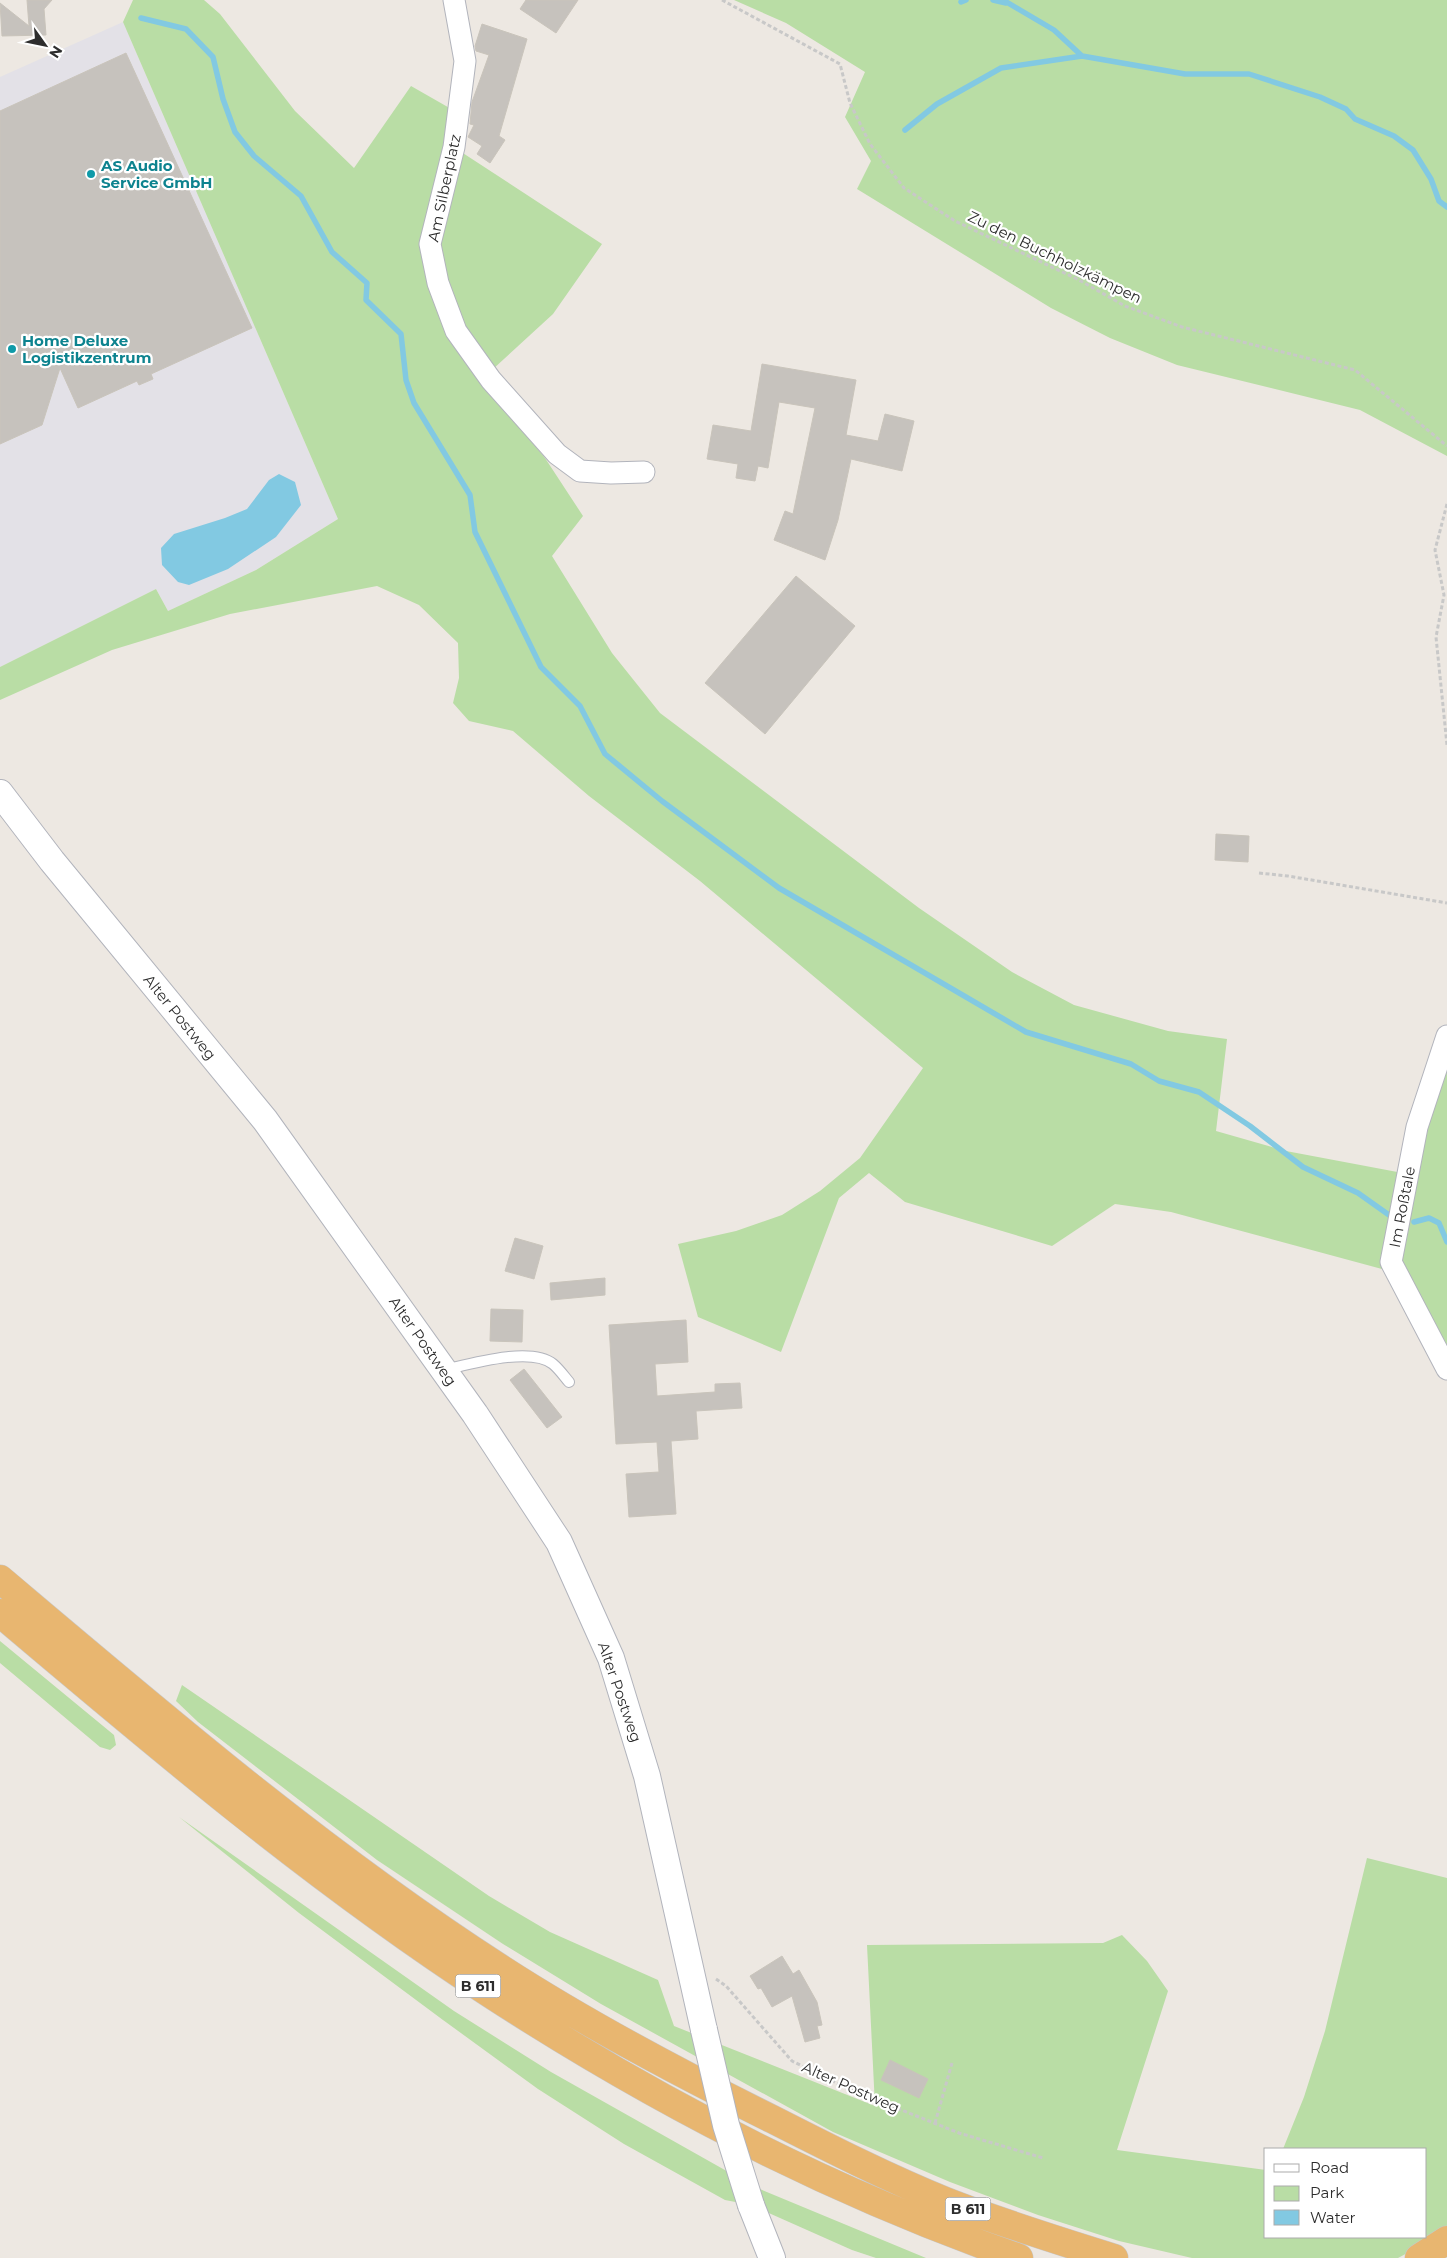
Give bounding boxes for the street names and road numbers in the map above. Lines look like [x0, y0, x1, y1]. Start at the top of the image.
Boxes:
street label: Am Silberplatz [423, 132, 465, 244]
street label: Zu den Buchholzkämpen [965, 207, 1145, 307]
street label: Alter Postweg [140, 970, 220, 1064]
street label: Im Roßtale [1385, 1165, 1419, 1249]
street label: Alter Postweg [385, 1293, 461, 1389]
street label: Alter Postweg [594, 1639, 646, 1745]
road number: B 611 [456, 1974, 500, 1998]
street label: Alter Postweg [799, 2057, 903, 2117]
road number: B 611 [946, 2198, 990, 2220]

